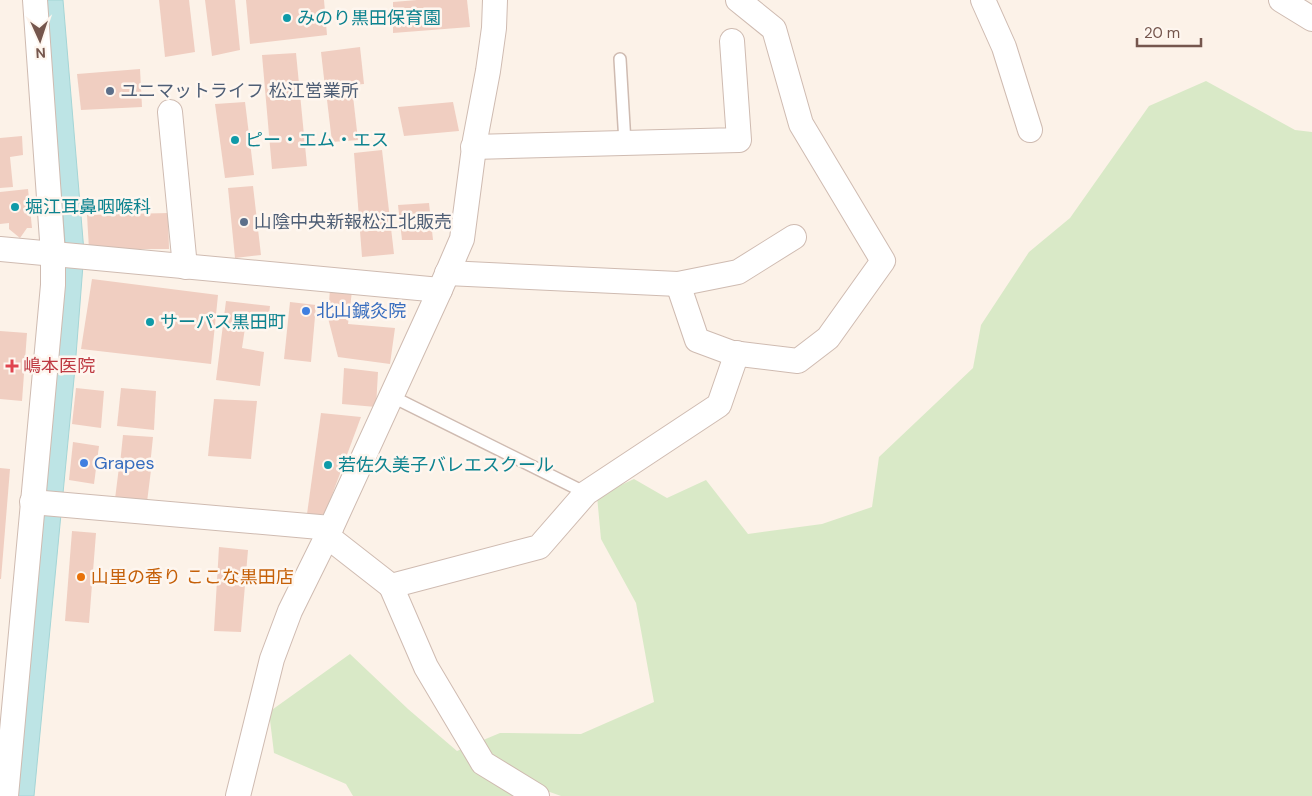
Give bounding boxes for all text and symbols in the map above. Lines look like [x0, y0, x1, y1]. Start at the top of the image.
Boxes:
place label: みのり黒田保育園 [297, 6, 441, 30]
marker: みのり黒田保育園 [281, 12, 293, 24]
north arrow [15, 15, 65, 65]
scale bar [1137, 15, 1201, 47]
text: 20 m [1144, 23, 1180, 43]
text: N [35, 44, 46, 62]
place label: ユニマットライフ 松江営業所 [120, 79, 359, 103]
marker: ユニマットライフ 松江営業所 [104, 85, 116, 97]
place label: ピー・エム・エス [245, 128, 389, 152]
marker: ピー・エム・エス [229, 134, 241, 146]
place label: 堀江耳鼻咽喉科 [25, 195, 151, 219]
marker: 堀江耳鼻咽喉科 [9, 201, 21, 213]
place label: 山陰中央新報松江北販売 [254, 210, 452, 234]
marker: 山陰中央新報松江北販売 [238, 216, 250, 228]
place label: 北山鍼灸院 [316, 299, 406, 323]
marker: 北山鍼灸院 [300, 305, 312, 317]
place label: サーパス黒田町 [160, 310, 286, 334]
marker: サーパス黒田町 [144, 316, 156, 328]
place label: 嶋本医院 [23, 354, 95, 378]
marker: 嶋本医院 [5, 359, 19, 373]
place label: Grapes [94, 451, 155, 475]
place label: 若佐久美子バレエスクール [338, 453, 554, 477]
marker: Grapes [78, 457, 90, 469]
marker: 若佐久美子バレエスクール [322, 459, 334, 471]
place label: 山里の香り ここな黒田店 [91, 565, 294, 589]
marker: 山里の香り ここな黒田店 [75, 571, 87, 583]

